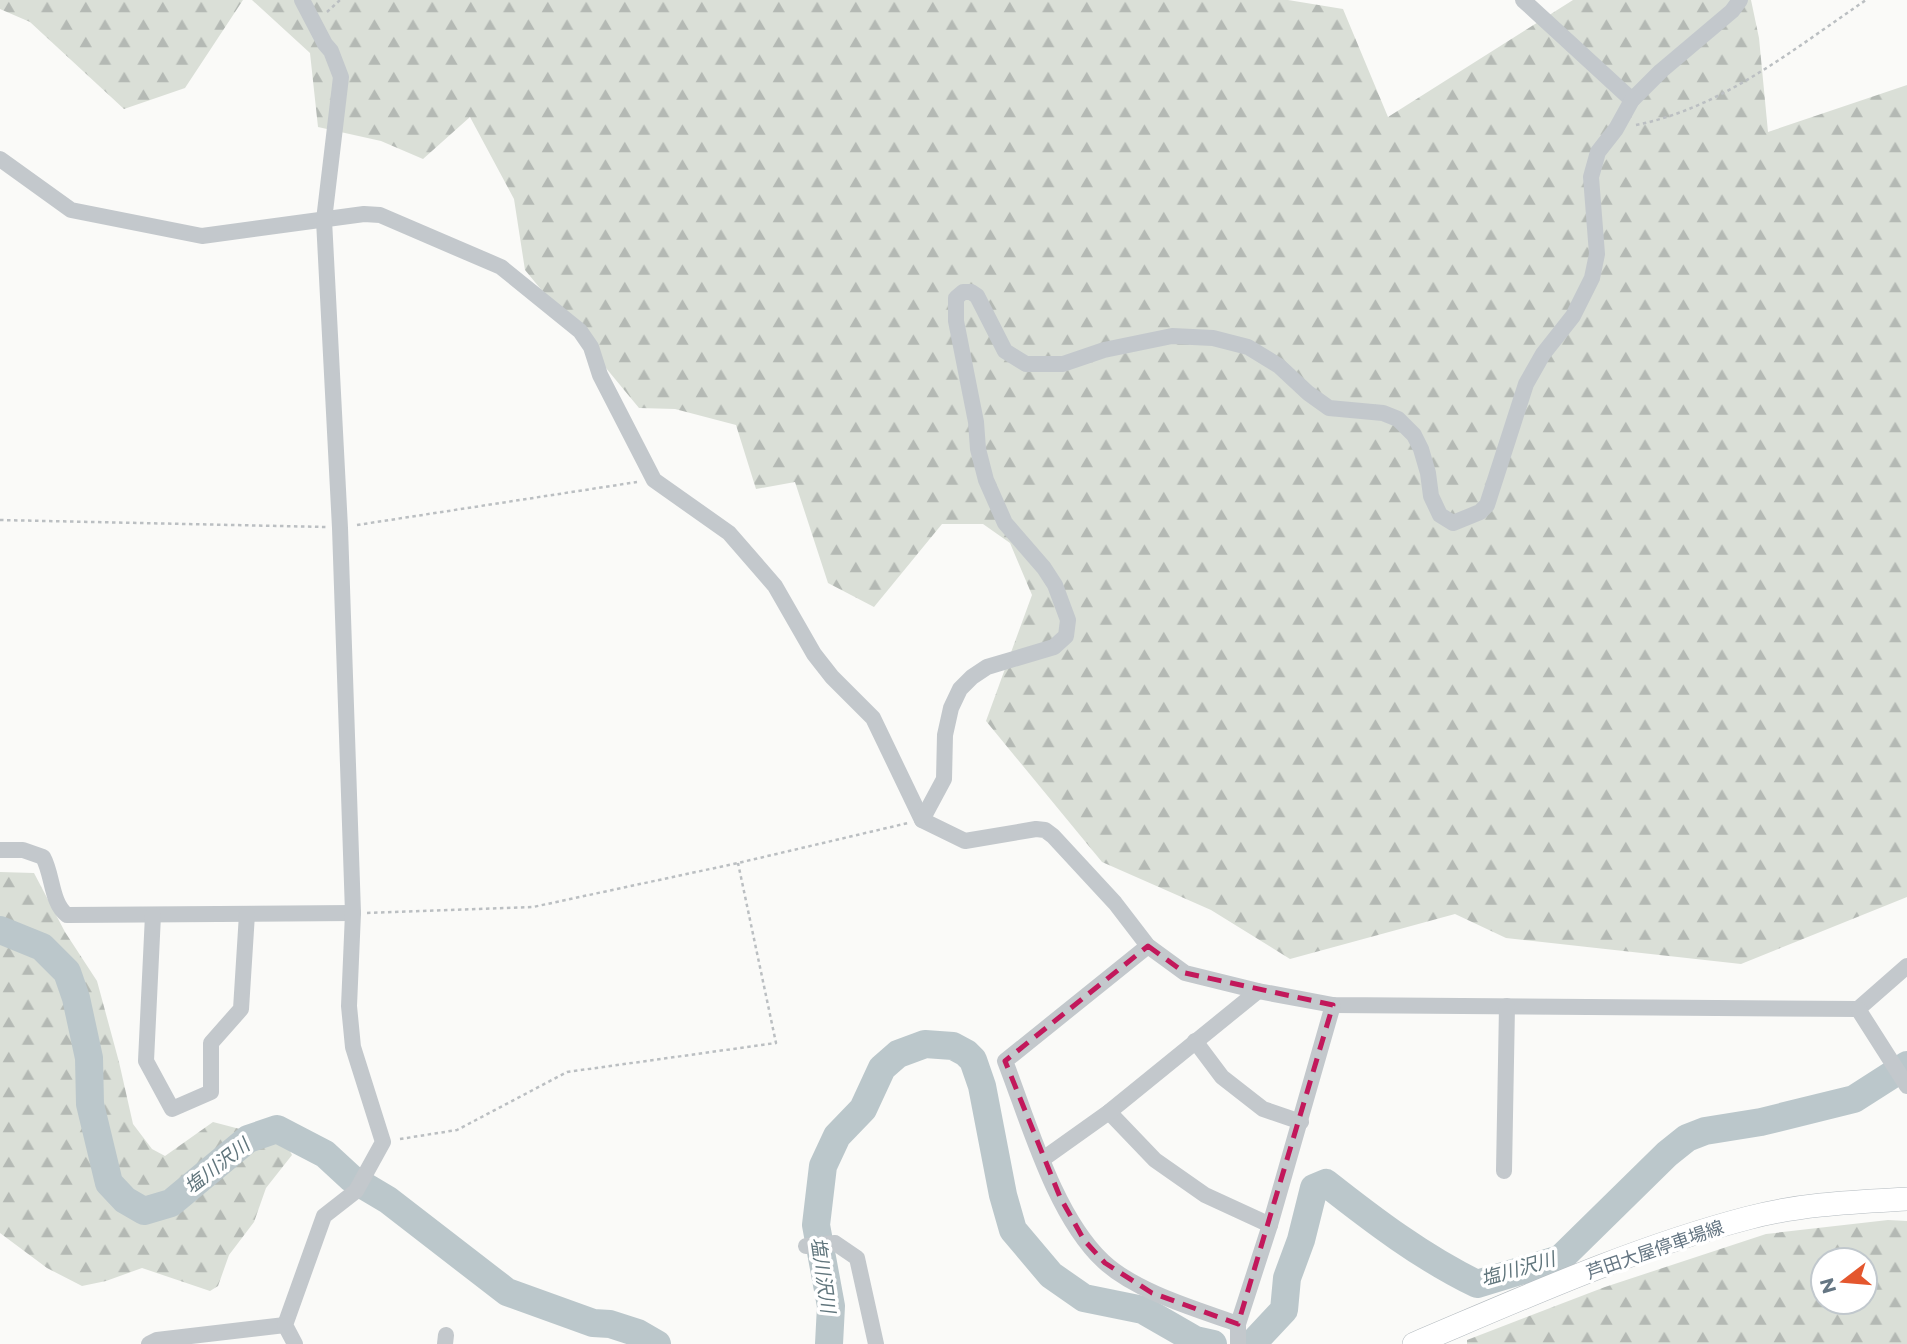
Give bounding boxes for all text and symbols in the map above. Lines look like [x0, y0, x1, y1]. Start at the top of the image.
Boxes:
water label: 塩川沢川 [180, 1132, 256, 1198]
street label: 芦田大屋停車場線 [1583, 1216, 1727, 1284]
water label: 塩川沢川 [806, 1236, 840, 1316]
north arrow [1809, 1246, 1879, 1316]
water label: 塩川沢川 [1478, 1247, 1560, 1291]
text: N [1815, 1275, 1841, 1296]

